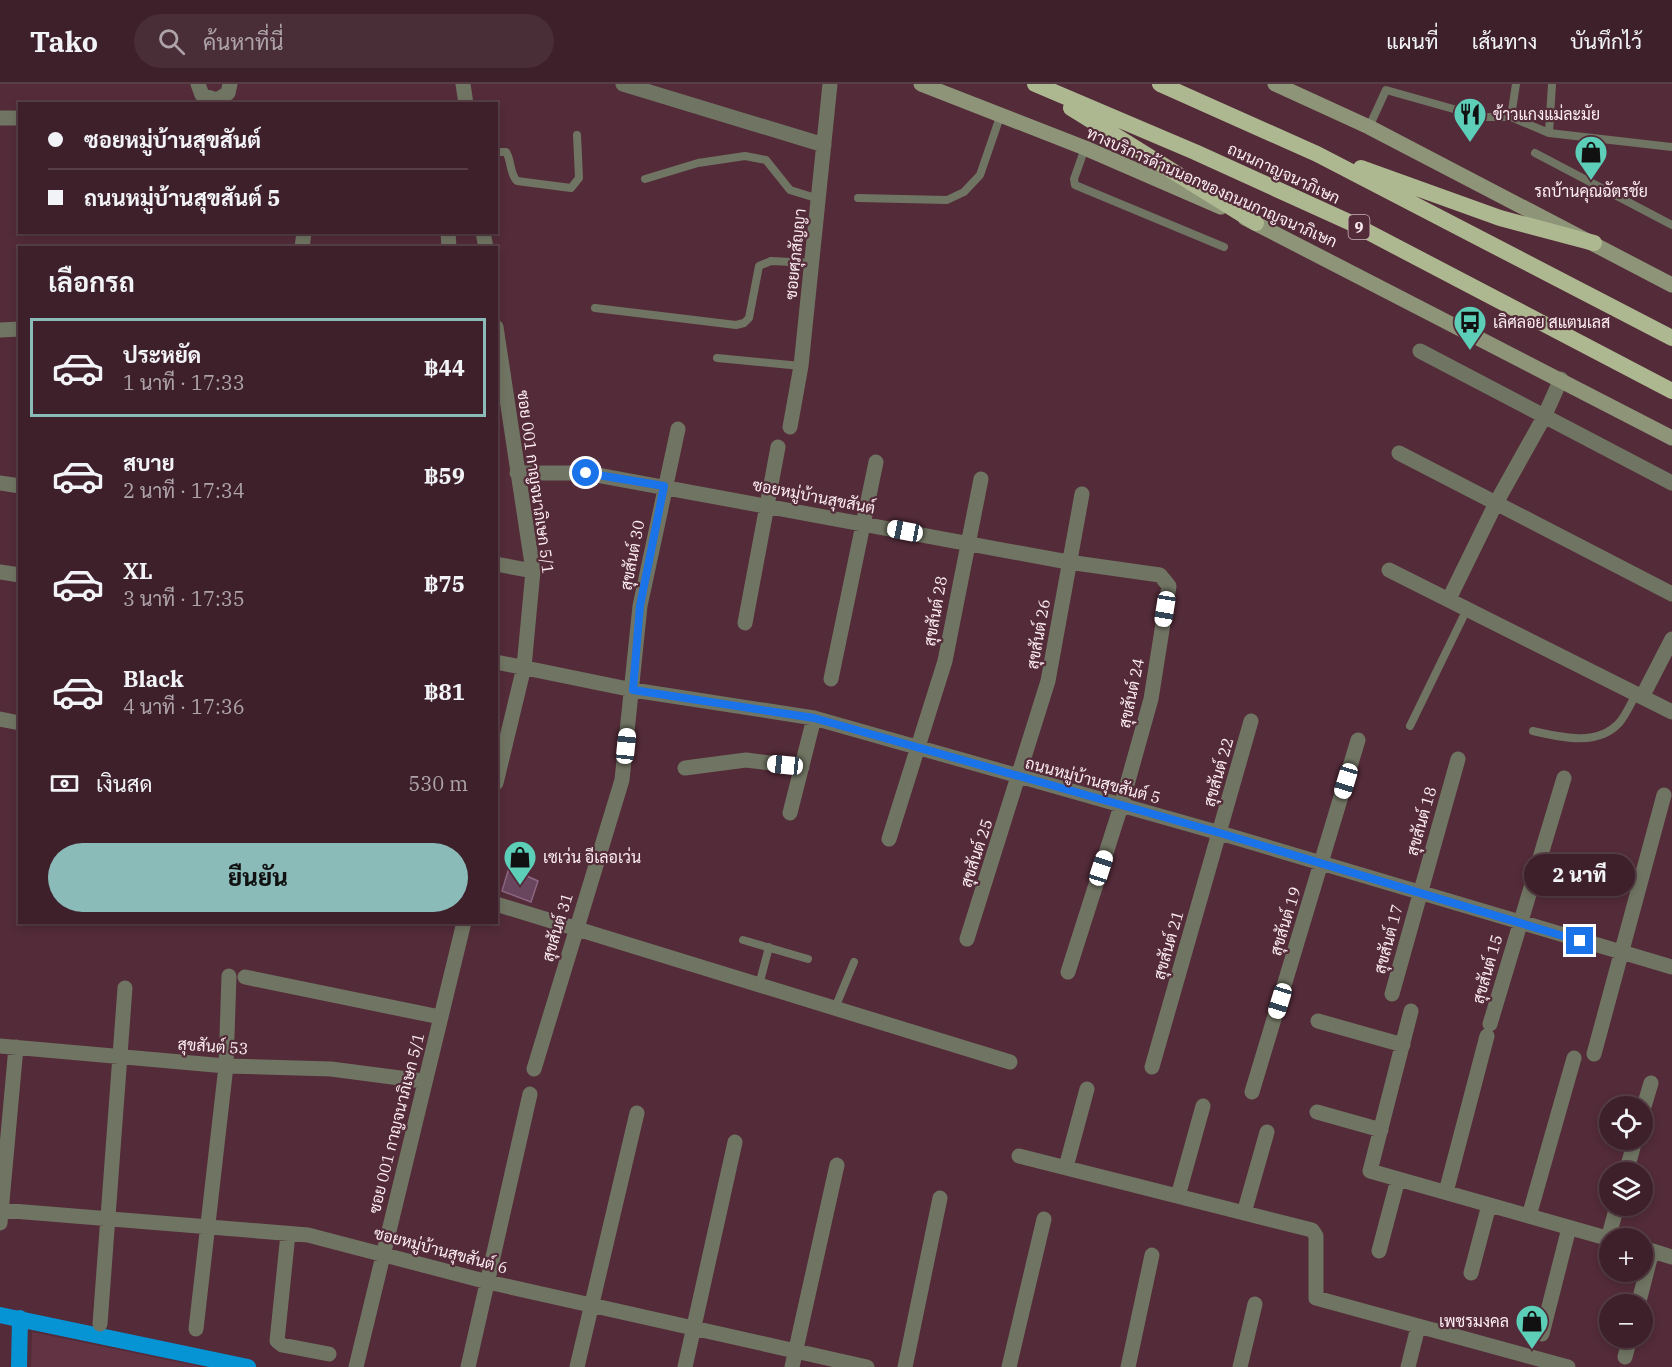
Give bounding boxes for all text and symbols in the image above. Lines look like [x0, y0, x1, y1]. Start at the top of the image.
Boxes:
search box [134, 14, 554, 68]
text: Tako [30, 23, 98, 60]
icon: search [155, 25, 188, 58]
text: ค้นหาที่นี่ [203, 27, 283, 56]
text: แผนที่ [1386, 27, 1439, 55]
text: เส้นทาง [1472, 27, 1537, 55]
text: บันทึกไว้ [1570, 27, 1642, 55]
restaurant icon: ข้าวแกงแม่ละมัย [1452, 96, 1488, 143]
place label: ข้าวแกงแม่ละมัย [1493, 104, 1600, 124]
street label: ทางบริการด้านนอกของถนนกาญจนาภิเษก [1084, 122, 1340, 252]
text: ซอยหมู่บ้านสุขสันต์ [84, 125, 261, 154]
shop icon: รถบ้านคุณฉัตรชัย [1573, 134, 1609, 181]
street label: ถนนกาญจนาภิเษก [1225, 138, 1343, 208]
place label: รถบ้านคุณฉัตรชัย [1534, 181, 1648, 203]
text: ถนนหมู่บ้านสุขสันต์ 5 [84, 183, 280, 212]
street label: ซอยศุภสัญญา [780, 207, 812, 301]
road number: 9 [1348, 215, 1370, 239]
text: เลือกรถ [48, 264, 135, 299]
bus stop icon: เลิศลอย สแตนเลส [1452, 304, 1488, 351]
place label: เลิศลอย สแตนเลส [1493, 312, 1610, 332]
text: ประหยัด [123, 340, 201, 369]
icon: car [51, 341, 105, 395]
text: ฿44 [424, 353, 465, 382]
text: 1 นาที · 17:33 [123, 369, 245, 396]
street label: ซอย 001 กาญจนาภิเษก 5/1 [513, 389, 559, 575]
text: สบาย [123, 448, 175, 477]
icon: car [51, 449, 105, 503]
route start [572, 459, 599, 486]
text: ฿59 [424, 461, 465, 490]
street label: ซอยหมู่บ้านสุขสันต์ [751, 472, 877, 520]
text: 2 นาที · 17:34 [123, 477, 245, 504]
street label: สุขสันต์ 30 [613, 518, 651, 592]
car [886, 519, 924, 543]
text: XL [123, 556, 153, 585]
icon: car [51, 557, 105, 611]
text: ฿75 [424, 569, 465, 598]
street label: สุขสันต์ 28 [917, 574, 953, 648]
text: 3 นาที · 17:35 [123, 585, 245, 612]
car [1153, 590, 1177, 628]
street label: สุขสันต์ 26 [1020, 597, 1056, 671]
street label: สุขสันต์ 24 [1112, 656, 1150, 730]
text: Black [123, 664, 184, 693]
icon: car [51, 665, 105, 719]
text: ฿81 [424, 677, 465, 706]
text: 4 นาที · 17:36 [123, 693, 245, 720]
car [615, 727, 637, 765]
street label: สุขสันต์ 22 [1197, 735, 1239, 809]
street label: ถนนหมู่บ้านสุขสันต์ 5 [1023, 750, 1163, 810]
car [766, 754, 804, 776]
car [1332, 761, 1360, 801]
icon: cash [48, 767, 81, 800]
text: เงินสด [96, 769, 153, 798]
text: 530 m [408, 770, 468, 797]
street label: สุขสันต์ 18 [1400, 784, 1442, 858]
street label: สุขสันต์ 25 [954, 816, 998, 890]
shop icon: เซเว่น อีเลอเว่น [502, 839, 538, 886]
button: ยืนยัน [48, 843, 468, 912]
place label: เซเว่น อีเลอเว่น [543, 846, 641, 867]
car [1087, 848, 1115, 888]
callout: 2 นาที [1524, 854, 1636, 896]
text: 2 นาที [1553, 861, 1606, 888]
street label: สุขสันต์ 19 [1263, 884, 1307, 958]
street label: สุขสันต์ 31 [535, 890, 579, 964]
street label: สุขสันต์ 17 [1367, 902, 1409, 976]
street label: สุขสันต์ 21 [1147, 908, 1189, 982]
route end [1566, 927, 1593, 954]
street label: สุขสันต์ 15 [1466, 932, 1508, 1006]
car [1266, 981, 1294, 1021]
street label: ซอย 001 กาญจนาภิเษก 5/1 [364, 1031, 428, 1215]
street label: สุขสันต์ 53 [177, 1032, 249, 1060]
map controls [1599, 1096, 1653, 1348]
button: locate [1599, 1096, 1653, 1150]
button: layers [1599, 1162, 1653, 1216]
street label: ซอยหมู่บ้านสุขสันต์ 6 [371, 1221, 511, 1279]
button: + [1599, 1228, 1653, 1282]
button: − [1599, 1294, 1653, 1348]
shop icon: เพชรมงคล [1514, 1303, 1550, 1350]
place label: เพชรมงคล [1439, 1311, 1509, 1331]

